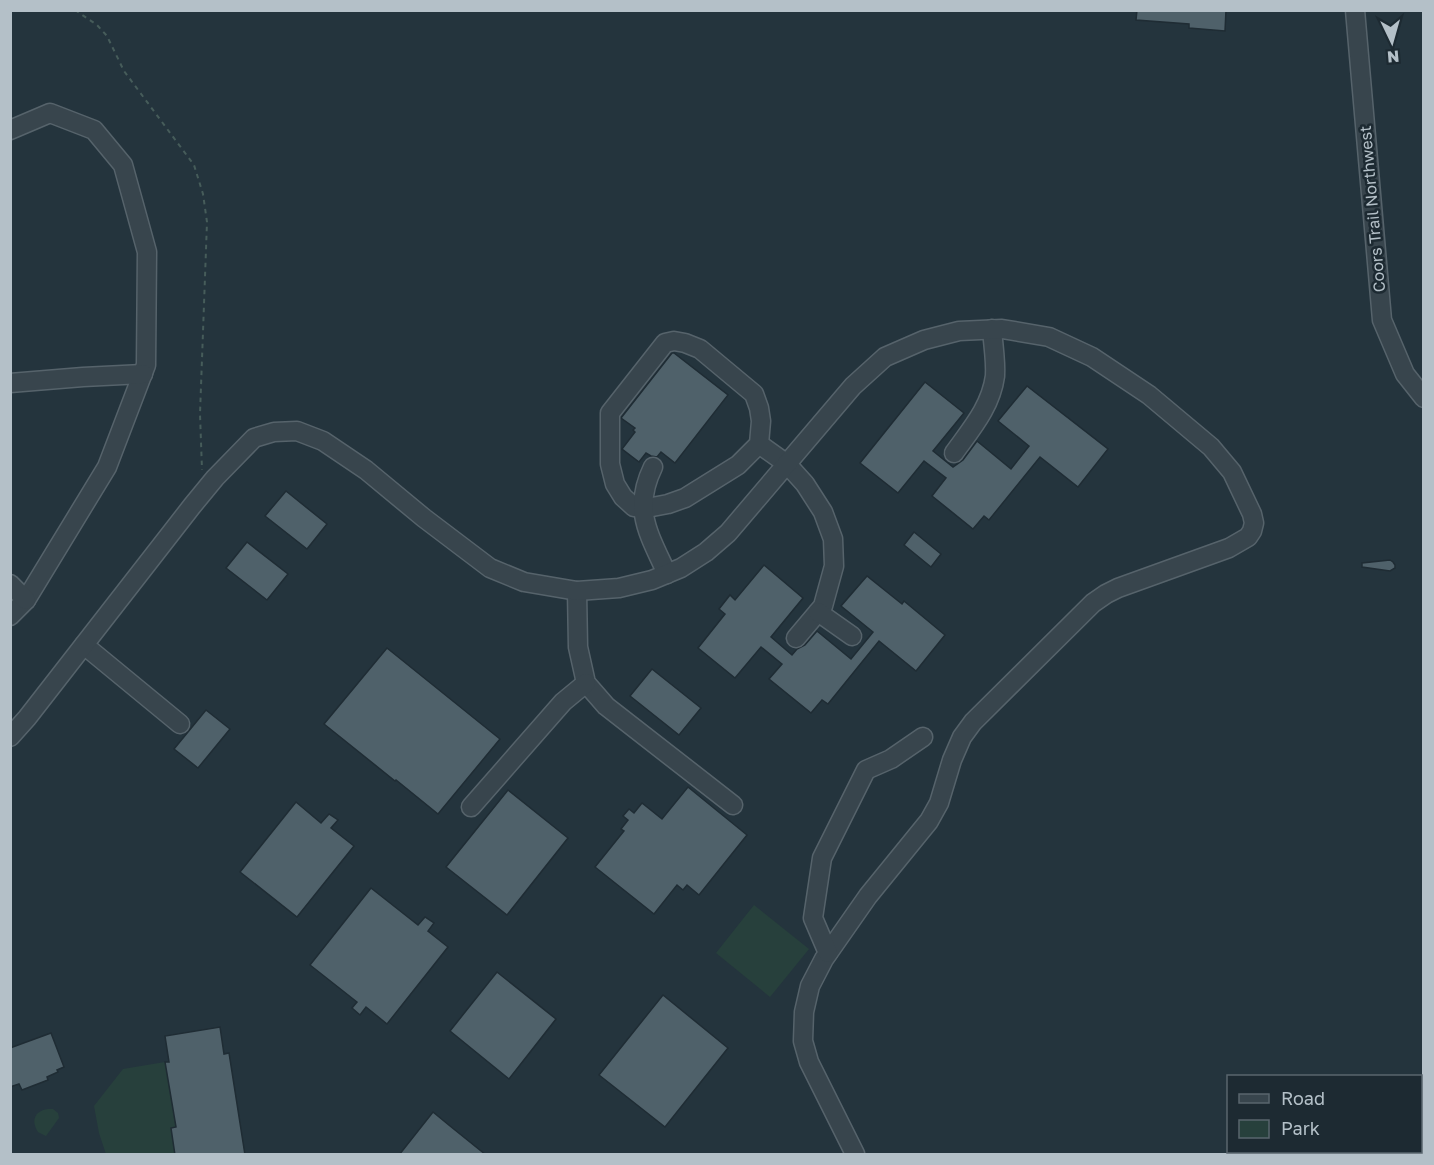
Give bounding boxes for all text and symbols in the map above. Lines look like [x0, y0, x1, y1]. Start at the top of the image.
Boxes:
north arrow [1362, 12, 1422, 72]
text: N [1386, 46, 1400, 67]
street label: Coors Trail Northwest [1355, 125, 1389, 293]
legend [1227, 1075, 1422, 1153]
text: Road [1281, 1087, 1325, 1109]
text: Park [1281, 1117, 1320, 1139]

